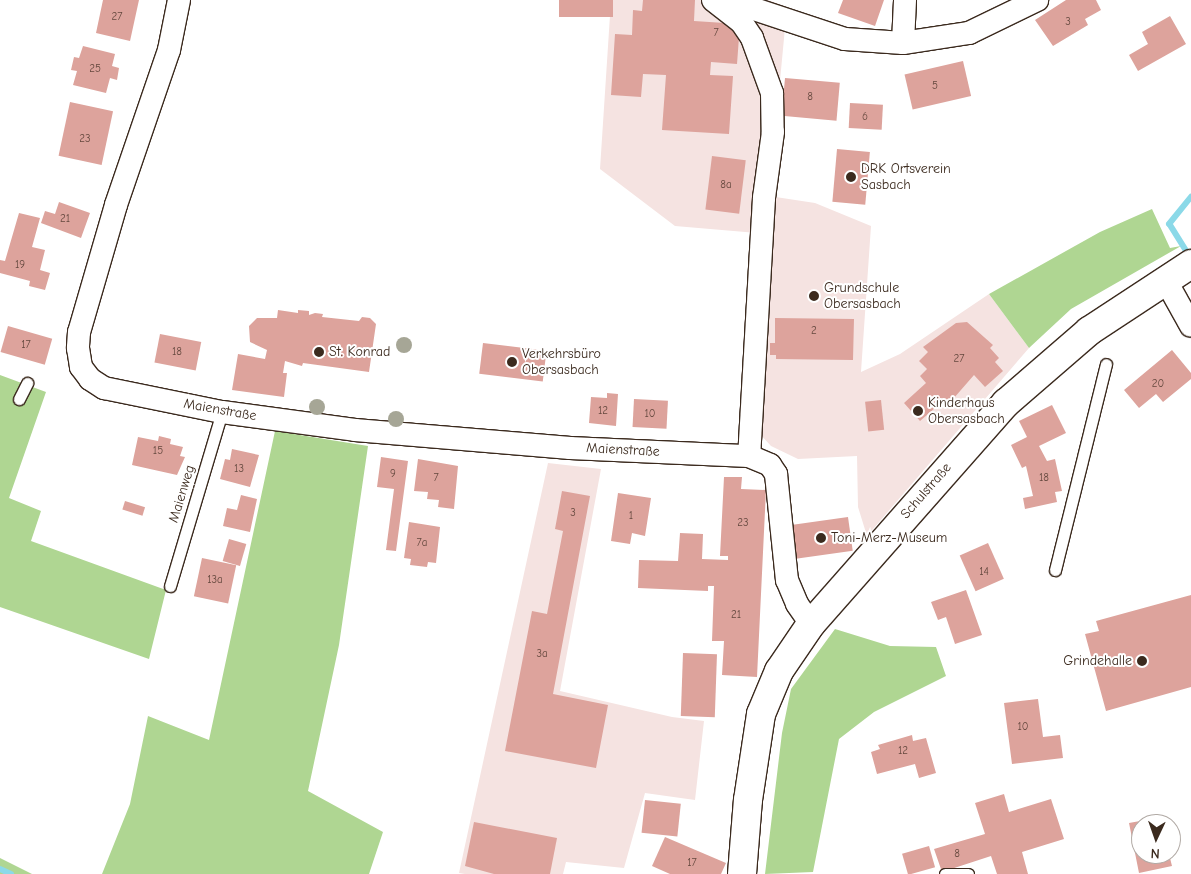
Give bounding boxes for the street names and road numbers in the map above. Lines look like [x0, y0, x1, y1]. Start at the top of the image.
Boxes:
street label: Maienstraße [182, 395, 258, 425]
street label: Maienstraße [586, 440, 660, 460]
street label: Schulstraße [897, 459, 955, 523]
street label: Maienweg [165, 463, 199, 525]

